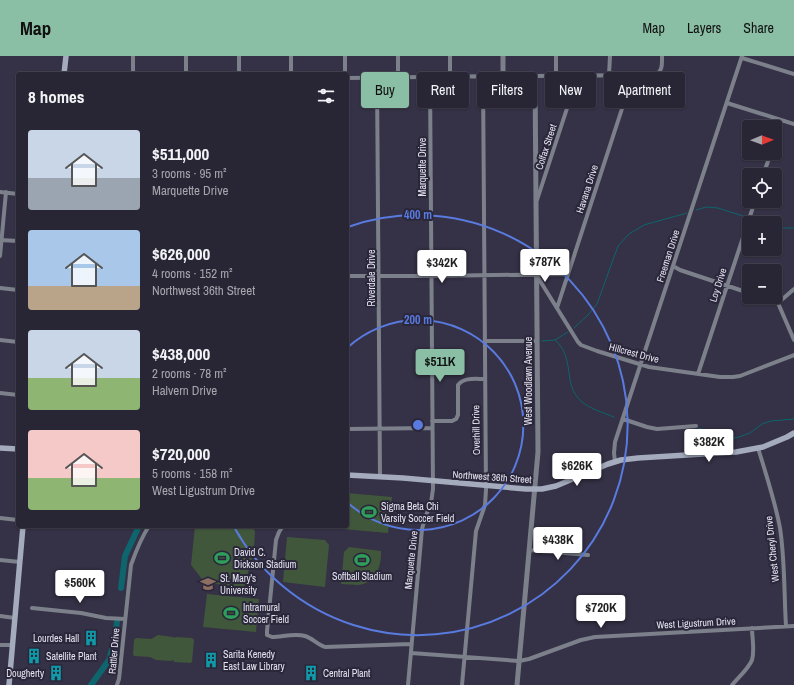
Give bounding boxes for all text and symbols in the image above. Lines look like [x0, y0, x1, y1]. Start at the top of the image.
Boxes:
text: Map [20, 15, 51, 41]
text: Map [643, 19, 665, 37]
text: Layers [687, 19, 721, 37]
text: Share [743, 19, 774, 37]
chip: Buy [361, 72, 409, 108]
chip: Rent [417, 72, 469, 108]
chip: Filters [477, 72, 537, 108]
chip: New [545, 72, 596, 108]
chip: Apartment [604, 72, 685, 108]
text: 8 homes [28, 85, 85, 108]
icon: filters [315, 85, 337, 107]
north arrow [742, 120, 782, 160]
map controls [742, 120, 782, 304]
street label: Colfax Street [532, 122, 560, 172]
street label: Marquette Drive [416, 137, 429, 196]
text: $511,000 [152, 142, 209, 165]
icon: home [60, 146, 108, 194]
street label: Havana Drive [573, 163, 601, 215]
text: 3 rooms · 95 m² [152, 165, 227, 182]
button: locate [742, 168, 782, 208]
text: Marquette Drive [152, 182, 228, 199]
text: 400 m [404, 207, 432, 223]
button: + [742, 216, 782, 256]
street label: Freeman Drive [653, 228, 683, 284]
text: $626,000 [152, 242, 210, 265]
icon: home [60, 246, 108, 294]
street label: Riverdale Drive [365, 249, 378, 306]
pin: $787K [517, 249, 573, 283]
pin: $342K [414, 250, 470, 284]
text: $787K [529, 253, 561, 270]
text: $342K [426, 254, 458, 271]
button: − [742, 264, 782, 304]
text: 4 rooms · 152 m² [152, 265, 233, 282]
street label: Loy Drive [706, 266, 730, 304]
text: Northwest 36th Street [152, 282, 255, 299]
text: 200 m [404, 312, 432, 328]
street label: West Woodlawn Avenue [522, 336, 535, 425]
street label: Hillcrest Drive [607, 340, 661, 366]
text: $438,000 [152, 342, 210, 365]
icon: home [60, 346, 108, 394]
pin: $511K [412, 349, 468, 383]
text: $511K [425, 353, 455, 370]
text: 2 rooms · 78 m² [152, 365, 227, 382]
text: Halvern Drive [152, 382, 217, 399]
street label: Overhill Drive [469, 404, 483, 455]
centre of rings [411, 418, 425, 432]
pin: $382K [681, 429, 737, 463]
text: $382K [693, 433, 725, 450]
text: $720,000 [152, 442, 210, 465]
icon: home [60, 446, 108, 494]
pin: $626K [549, 453, 605, 487]
text: $626K [561, 457, 593, 474]
text: 5 rooms · 158 m² [152, 465, 233, 482]
street label: Northwest 36th Street [452, 468, 533, 486]
text: West Ligustrum Drive [152, 482, 255, 499]
place label: Sigma Beta Chi Varsity Soccer Field [381, 500, 454, 525]
sports icon: Sigma Beta Chi Varsity Soccer Field [360, 503, 378, 521]
street label: West Cheryl Drive [762, 515, 782, 583]
pin: $438K [530, 527, 586, 561]
street label: Marquette Drive [401, 530, 421, 590]
text: $438K [542, 531, 574, 548]
place label: David C. Dickson Stadium [234, 546, 297, 571]
sports icon: David C. Dickson Stadium [213, 549, 231, 567]
sports icon: Softball Stadium [353, 551, 371, 569]
pin: $560K [52, 570, 108, 604]
place label: Softball Stadium [332, 570, 392, 583]
place label: St. Mary's University [220, 572, 258, 597]
text: $560K [64, 574, 96, 591]
school or university icon: St. Mary's University [199, 575, 217, 593]
pin: $720K [573, 595, 629, 629]
text: $720K [585, 599, 617, 616]
place label: Intramural Soccer Field [243, 601, 289, 626]
sports icon: Intramural Soccer Field [222, 604, 240, 622]
street label: West Ligustrum Drive [656, 614, 736, 632]
street label: Rattler Drive [106, 627, 123, 674]
building icon: Lourdes Hall [82, 629, 100, 647]
place label: Lourdes Hall [33, 632, 79, 645]
building icon: Satellite Plant [25, 647, 43, 665]
place label: Sarita Kenedy East Law Library [223, 648, 285, 673]
place label: Satellite Plant [46, 650, 97, 663]
building icon: Sarita Kenedy East Law Library [202, 651, 220, 669]
building icon: Dougherty [47, 664, 65, 682]
building icon: Central Plant [302, 664, 320, 682]
place label: Dougherty [6, 667, 45, 680]
place label: Central Plant [323, 667, 371, 680]

